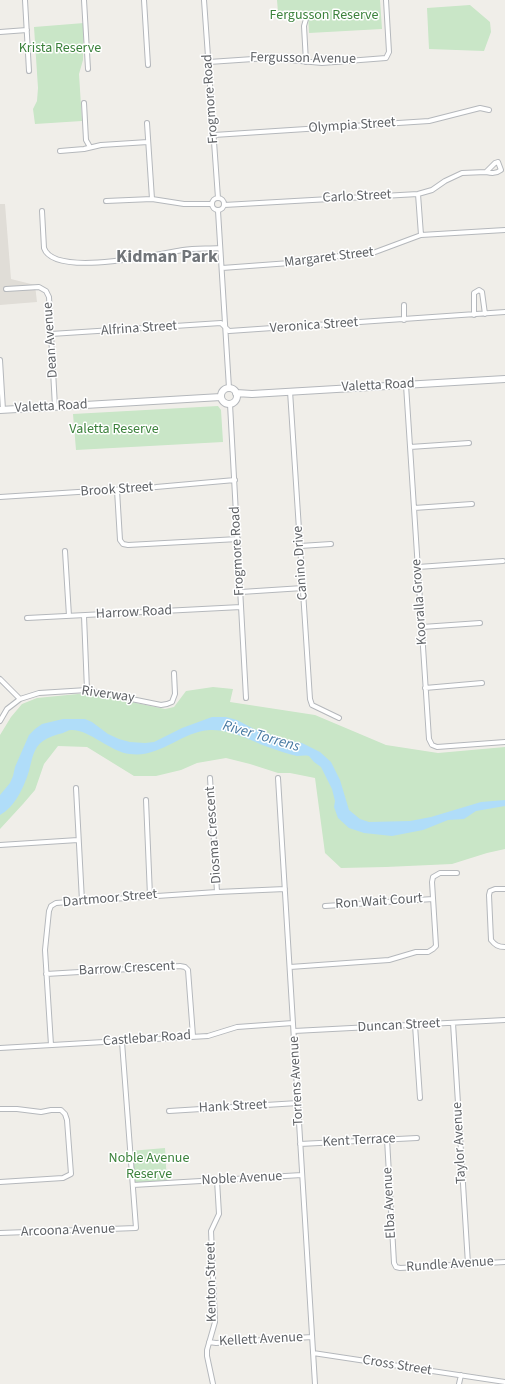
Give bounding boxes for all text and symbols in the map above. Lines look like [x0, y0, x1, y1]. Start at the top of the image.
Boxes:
park label: Fergusson Reserve [269, 8, 379, 24]
park label: Krista Reserve [19, 41, 101, 57]
street label: Fergusson Avenue [250, 50, 356, 68]
street label: Frogmore Road [199, 54, 223, 144]
street label: Olympia Street [308, 115, 396, 137]
street label: Carlo Street [322, 187, 392, 207]
street label: Margaret Street [283, 244, 375, 272]
district label: Kidman Park [116, 247, 218, 269]
street label: Dean Avenue [40, 301, 62, 379]
street label: Veronica Street [269, 315, 359, 337]
street label: Alfrina Street [100, 318, 178, 340]
street label: Valetta Road [341, 376, 415, 396]
street label: Valetta Road [14, 397, 88, 417]
park label: Valetta Reserve [69, 422, 159, 438]
street label: Brook Street [80, 479, 154, 501]
street label: Frogmore Road [227, 506, 249, 596]
street label: Canino Drive [290, 525, 312, 601]
street label: Kooralla Grove [409, 558, 431, 646]
street label: Harrow Road [96, 603, 172, 623]
street label: Riverway [80, 683, 136, 707]
water label: River Torrens [220, 717, 302, 757]
street label: Diosma Crescent [202, 786, 226, 884]
street label: Dartmoor Street [62, 887, 158, 911]
street label: Ron Wait Court [335, 891, 423, 913]
street label: Barrow Crescent [79, 958, 175, 980]
street label: Duncan Street [357, 1015, 441, 1037]
street label: Castlebar Road [102, 1028, 192, 1050]
street label: Torrens Avenue [286, 1036, 308, 1126]
street label: Hank Street [198, 1097, 268, 1117]
street label: Taylor Avenue [449, 1102, 471, 1184]
street label: Kent Terrace [322, 1131, 396, 1151]
park label: Noble Avenue Reserve [109, 1151, 189, 1184]
street label: Elba Avenue [380, 1167, 400, 1239]
street label: Noble Avenue [201, 1168, 283, 1190]
street label: Arcoona Avenue [21, 1221, 115, 1241]
street label: Kenton Street [203, 1242, 221, 1322]
street label: Rundle Avenue [406, 1254, 494, 1276]
street label: Kellett Avenue [219, 1329, 303, 1351]
street label: Cross Street [361, 1352, 433, 1380]

